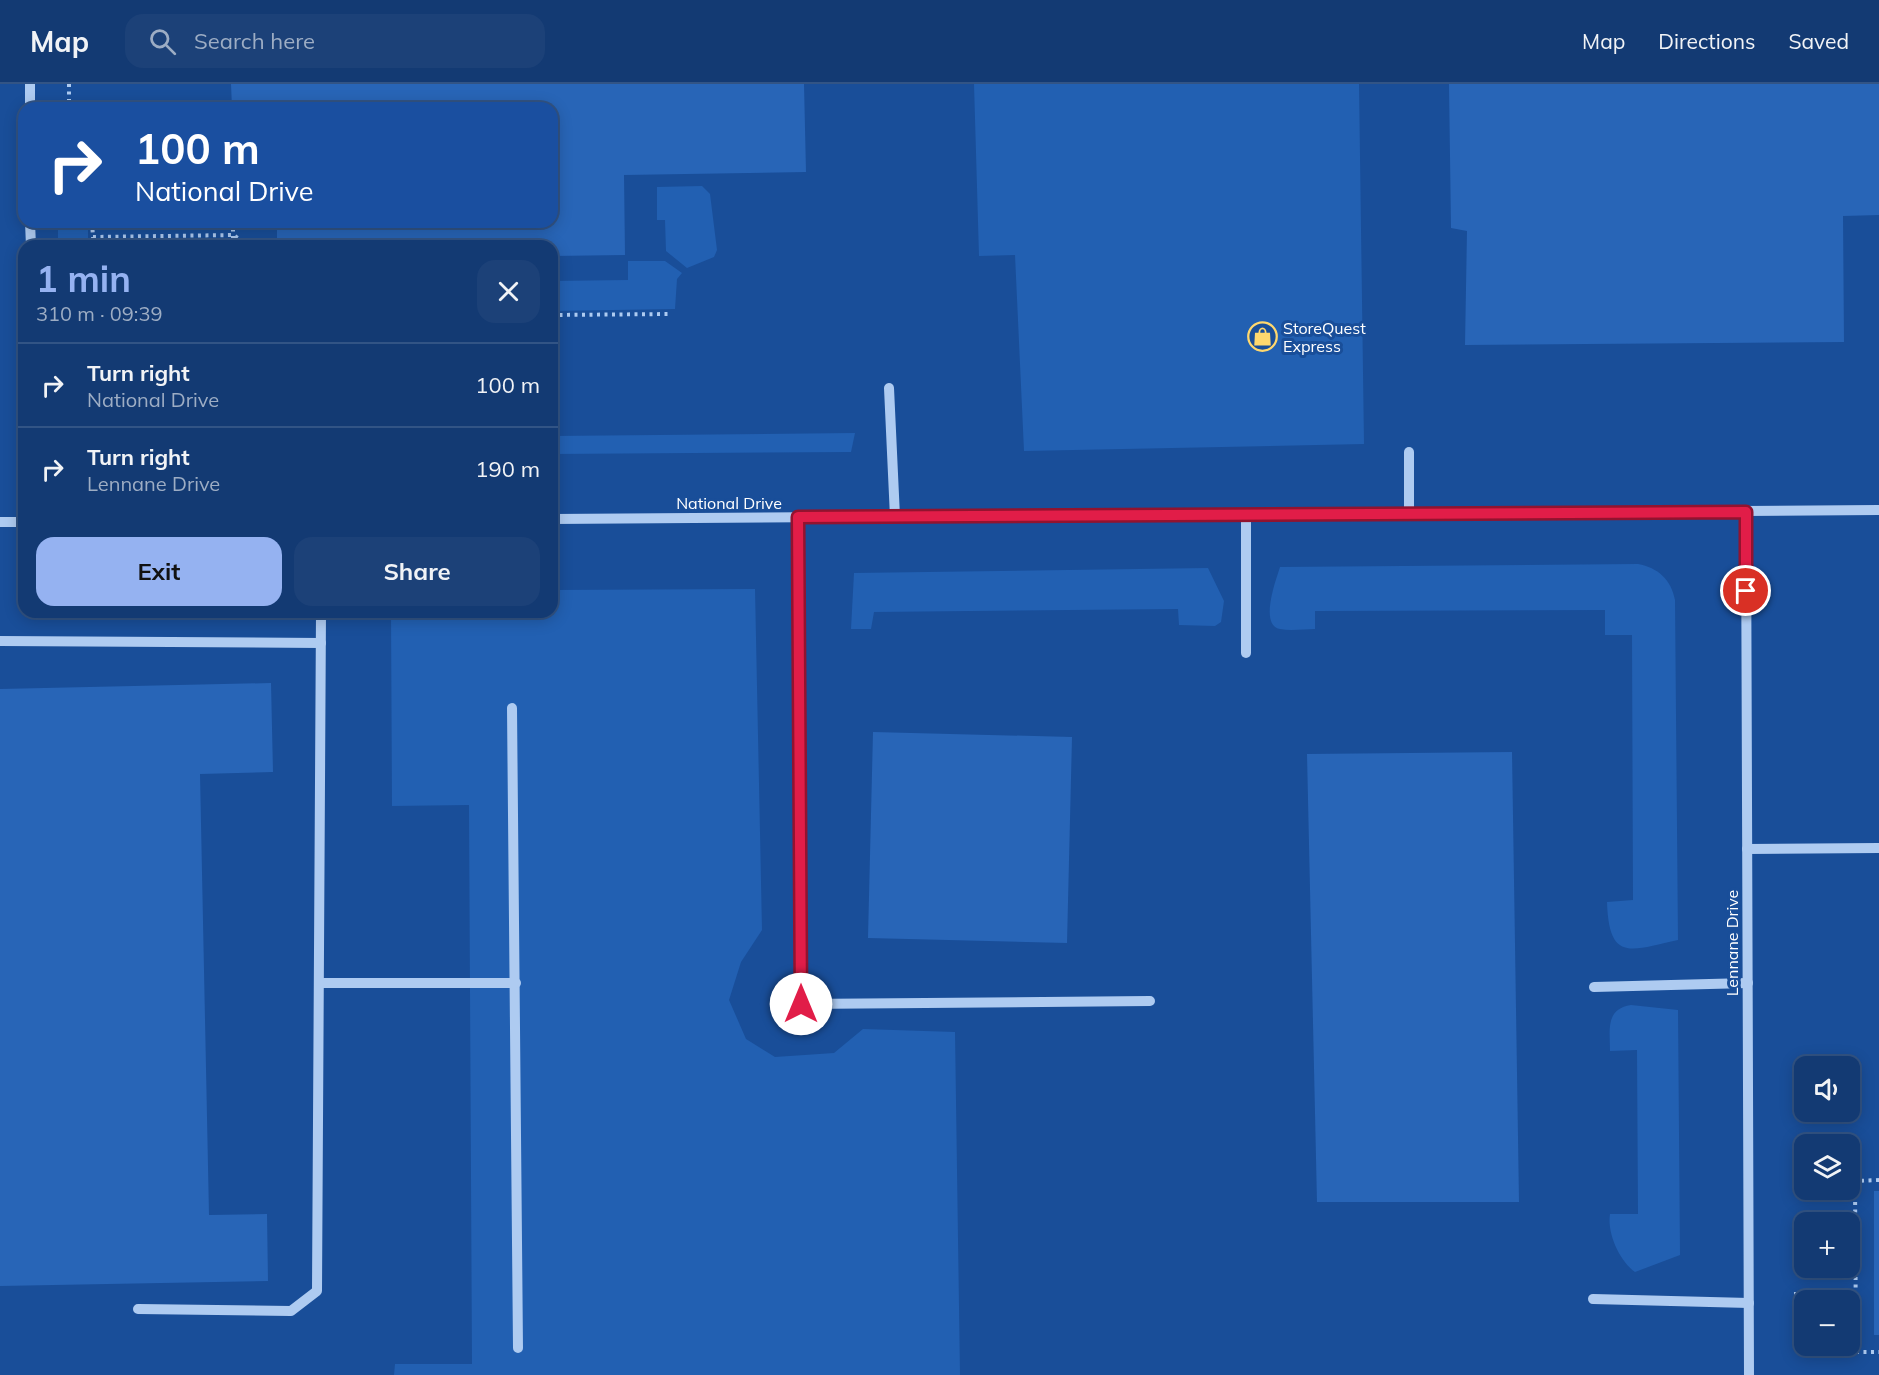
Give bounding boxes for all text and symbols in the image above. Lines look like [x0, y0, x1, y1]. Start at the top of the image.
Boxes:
search box [125, 14, 545, 68]
text: Map [30, 24, 89, 59]
icon: search [146, 25, 179, 58]
text: Search here [194, 27, 315, 55]
text: Map [1582, 28, 1625, 54]
text: Directions [1658, 28, 1755, 54]
text: Saved [1788, 28, 1849, 54]
text: 100 m [135, 122, 260, 175]
icon: right [36, 126, 114, 204]
text: National Drive [135, 174, 313, 208]
text: 1 min [36, 256, 131, 301]
button: close [477, 260, 540, 323]
text: 310 m · 09:39 [36, 301, 162, 326]
place label: StoreQuest Express [1283, 318, 1366, 356]
shop icon: StoreQuest Express [1246, 321, 1278, 353]
text: Turn right [87, 359, 190, 387]
icon: right [36, 369, 69, 402]
text: 100 m [475, 371, 540, 399]
text: National Drive [87, 387, 219, 412]
text: Turn right [87, 443, 190, 471]
icon: right [36, 453, 69, 486]
text: 190 m [475, 455, 540, 483]
text: Lennane Drive [87, 471, 220, 496]
street label: National Drive [676, 493, 782, 513]
button: Exit [36, 537, 282, 606]
button: Share [294, 537, 540, 606]
pin [1720, 565, 1771, 616]
icon: arrive [1729, 574, 1762, 607]
street label: Lennane Drive [1722, 890, 1742, 996]
position arrow [769, 972, 833, 1036]
map controls [1794, 1056, 1860, 1356]
button: sound [1794, 1056, 1860, 1122]
button: layers [1794, 1134, 1860, 1200]
button: + [1794, 1212, 1860, 1278]
button: − [1794, 1290, 1860, 1356]

